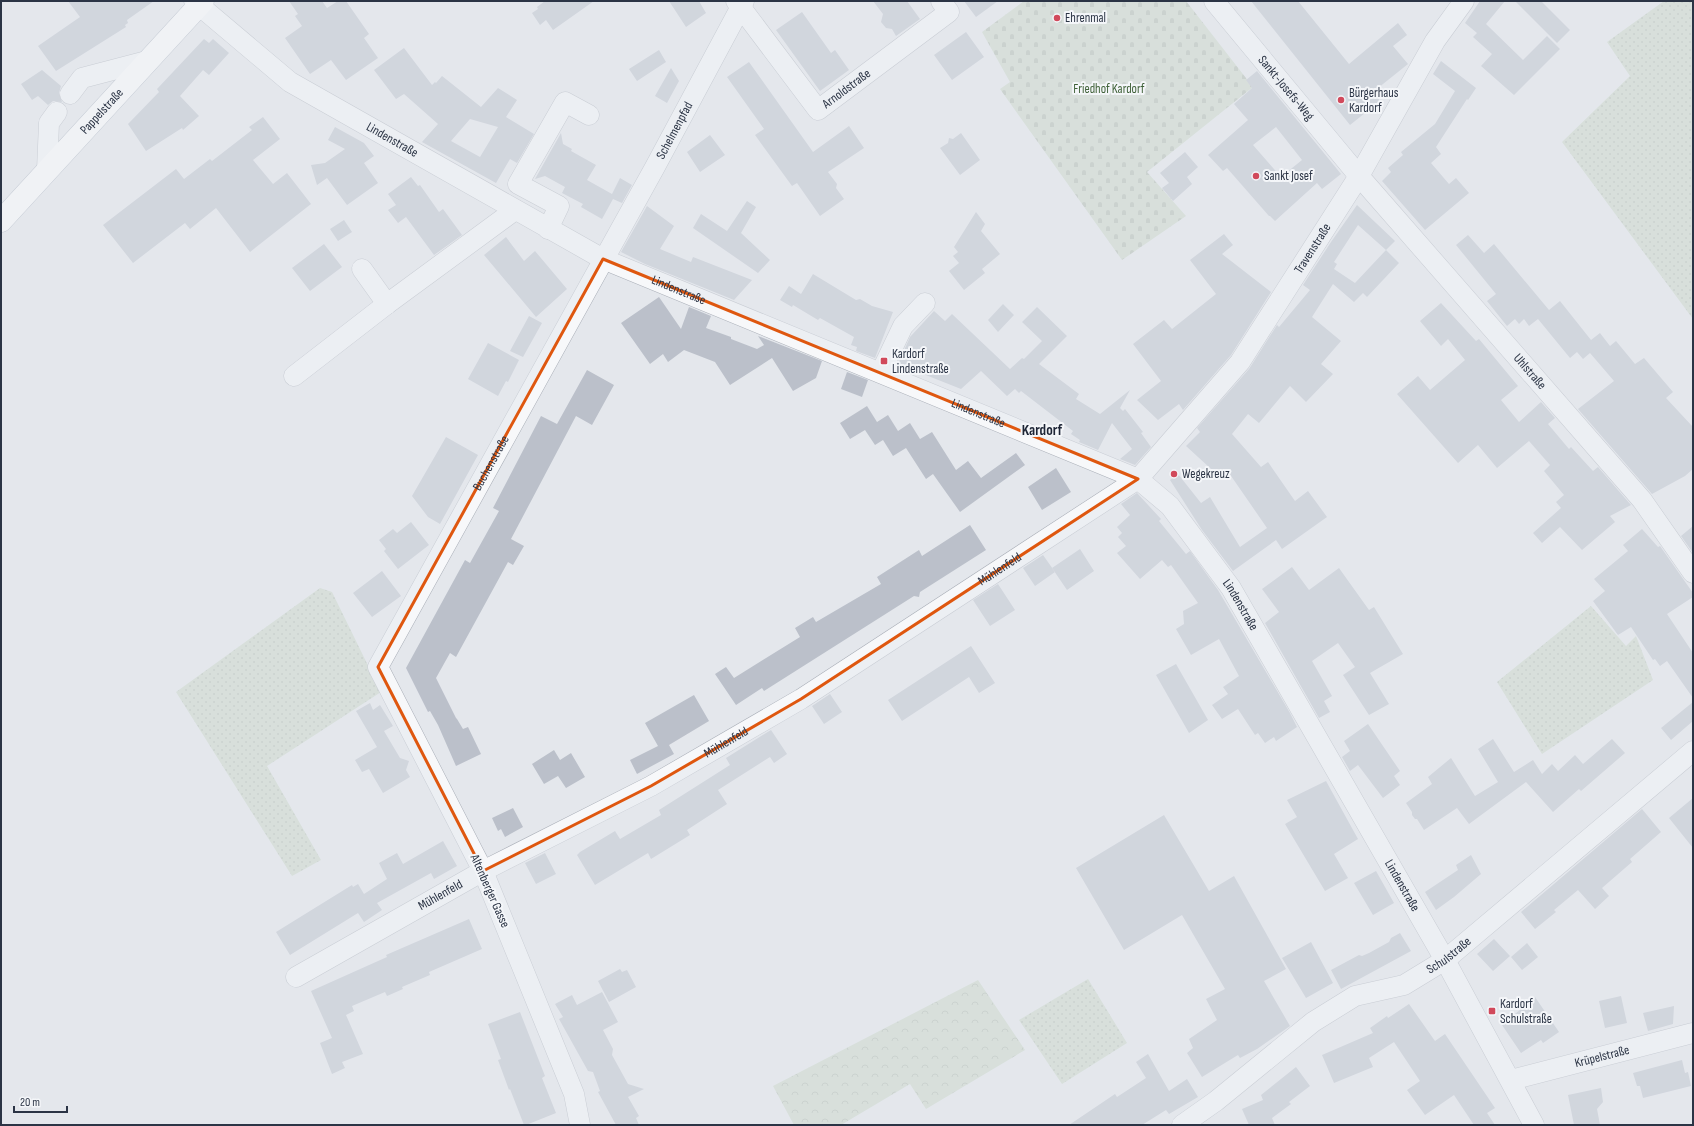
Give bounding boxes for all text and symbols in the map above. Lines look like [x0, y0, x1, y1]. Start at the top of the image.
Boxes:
place label: Ehrenmal [1065, 10, 1106, 26]
marker: Ehrenmal [1052, 13, 1062, 23]
street label: Sankt-Josefs-Weg [1255, 52, 1318, 124]
street label: Arnoldstraße [818, 65, 874, 113]
park label: Friedhof Kardorf [1073, 81, 1145, 97]
street label: Pappelstraße [77, 85, 127, 138]
place label: Bürgerhaus Kardorf [1349, 85, 1399, 116]
marker: Bürgerhaus Kardorf [1336, 95, 1346, 105]
street label: Schelmenpfad [653, 99, 696, 162]
street label: Lindenstraße [363, 119, 421, 161]
place label: Sankt Josef [1264, 168, 1313, 184]
marker: Sankt Josef [1251, 171, 1261, 181]
street label: Travenstraße [1291, 220, 1335, 277]
street label: Lindenstraße [649, 272, 708, 308]
place label: Kardorf Lindenstraße [892, 346, 949, 377]
street label: Uhlstraße [1510, 350, 1550, 393]
marker: Kardorf Lindenstraße [879, 356, 889, 366]
street label: Lindenstraße [949, 395, 1008, 432]
district label: Kardorf [1022, 421, 1063, 440]
street label: Buchenstraße [469, 433, 513, 494]
place label: Wegekreuz [1182, 466, 1230, 482]
marker: Wegekreuz [1169, 469, 1179, 479]
street label: Mühlenfeld [975, 549, 1024, 589]
street label: Lindenstraße [1219, 576, 1262, 633]
street label: Mühlenfeld [701, 723, 751, 762]
street label: Altenberger Gasse [466, 851, 513, 930]
street label: Lindenstraße [1381, 857, 1423, 914]
street label: Mühlenfeld [415, 876, 465, 914]
street label: Schulstraße [1423, 933, 1474, 977]
place label: Kardorf Schulstraße [1500, 996, 1552, 1027]
marker: Kardorf Schulstraße [1487, 1006, 1497, 1016]
street label: Krüpelstraße [1573, 1042, 1631, 1071]
scale bar [14, 1088, 67, 1114]
text: 20 m [20, 1095, 40, 1110]

